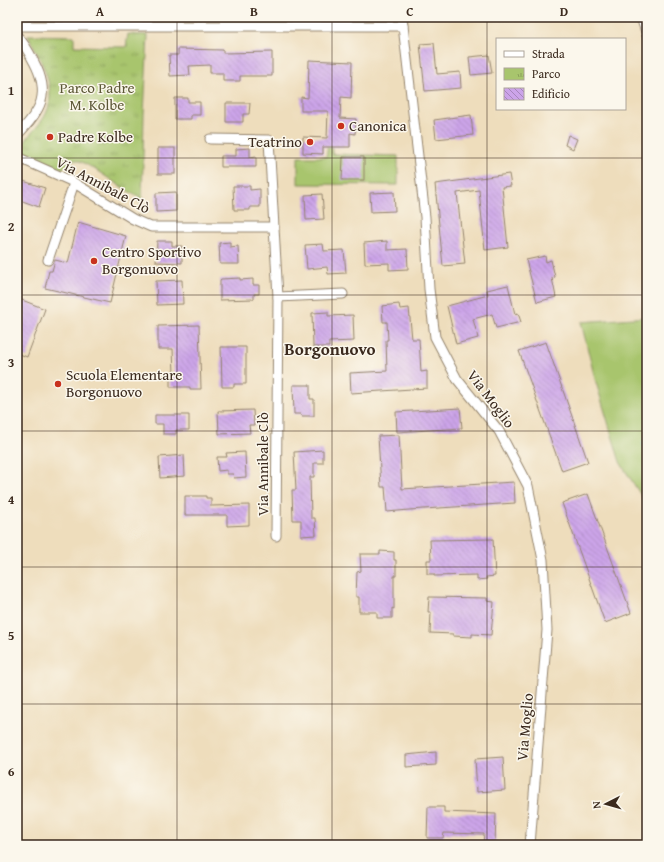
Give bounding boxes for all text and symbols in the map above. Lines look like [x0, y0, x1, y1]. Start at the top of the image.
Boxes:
text: A [96, 2, 105, 21]
text: B [250, 2, 258, 21]
text: C [406, 2, 414, 21]
text: D [560, 2, 568, 21]
legend [496, 38, 626, 110]
text: Strada [532, 45, 565, 62]
text: Parco [532, 65, 560, 82]
park label: Parco Padre M. Kolbe [60, 77, 134, 115]
text: 1 [8, 81, 14, 100]
text: Edificio [532, 85, 570, 102]
place label: Canonica [349, 115, 407, 136]
marker: Canonica [336, 121, 346, 131]
place label: Padre Kolbe [58, 126, 133, 147]
place label: Teatrino [248, 131, 302, 152]
marker: Padre Kolbe [45, 132, 55, 142]
marker: Teatrino [305, 137, 315, 147]
street label: Via Annibale Clò [52, 151, 154, 218]
text: 2 [8, 217, 15, 236]
place label: Centro Sportivo Borgonuovo [102, 241, 202, 279]
marker: Centro Sportivo Borgonuovo [89, 256, 99, 266]
district label: Borgonuovo [284, 336, 376, 361]
text: 3 [8, 353, 14, 372]
place label: Scuola Elementare Borgonuovo [66, 364, 182, 402]
street label: Via Moglio [463, 365, 520, 432]
marker: Scuola Elementare Borgonuovo [53, 379, 63, 389]
street label: Via Annibale Clò [252, 412, 273, 516]
text: 4 [8, 490, 15, 509]
text: 5 [8, 626, 15, 645]
street label: Via Moglio [511, 692, 538, 762]
text: 6 [8, 762, 15, 781]
north arrow [586, 784, 626, 824]
text: N [588, 800, 604, 810]

